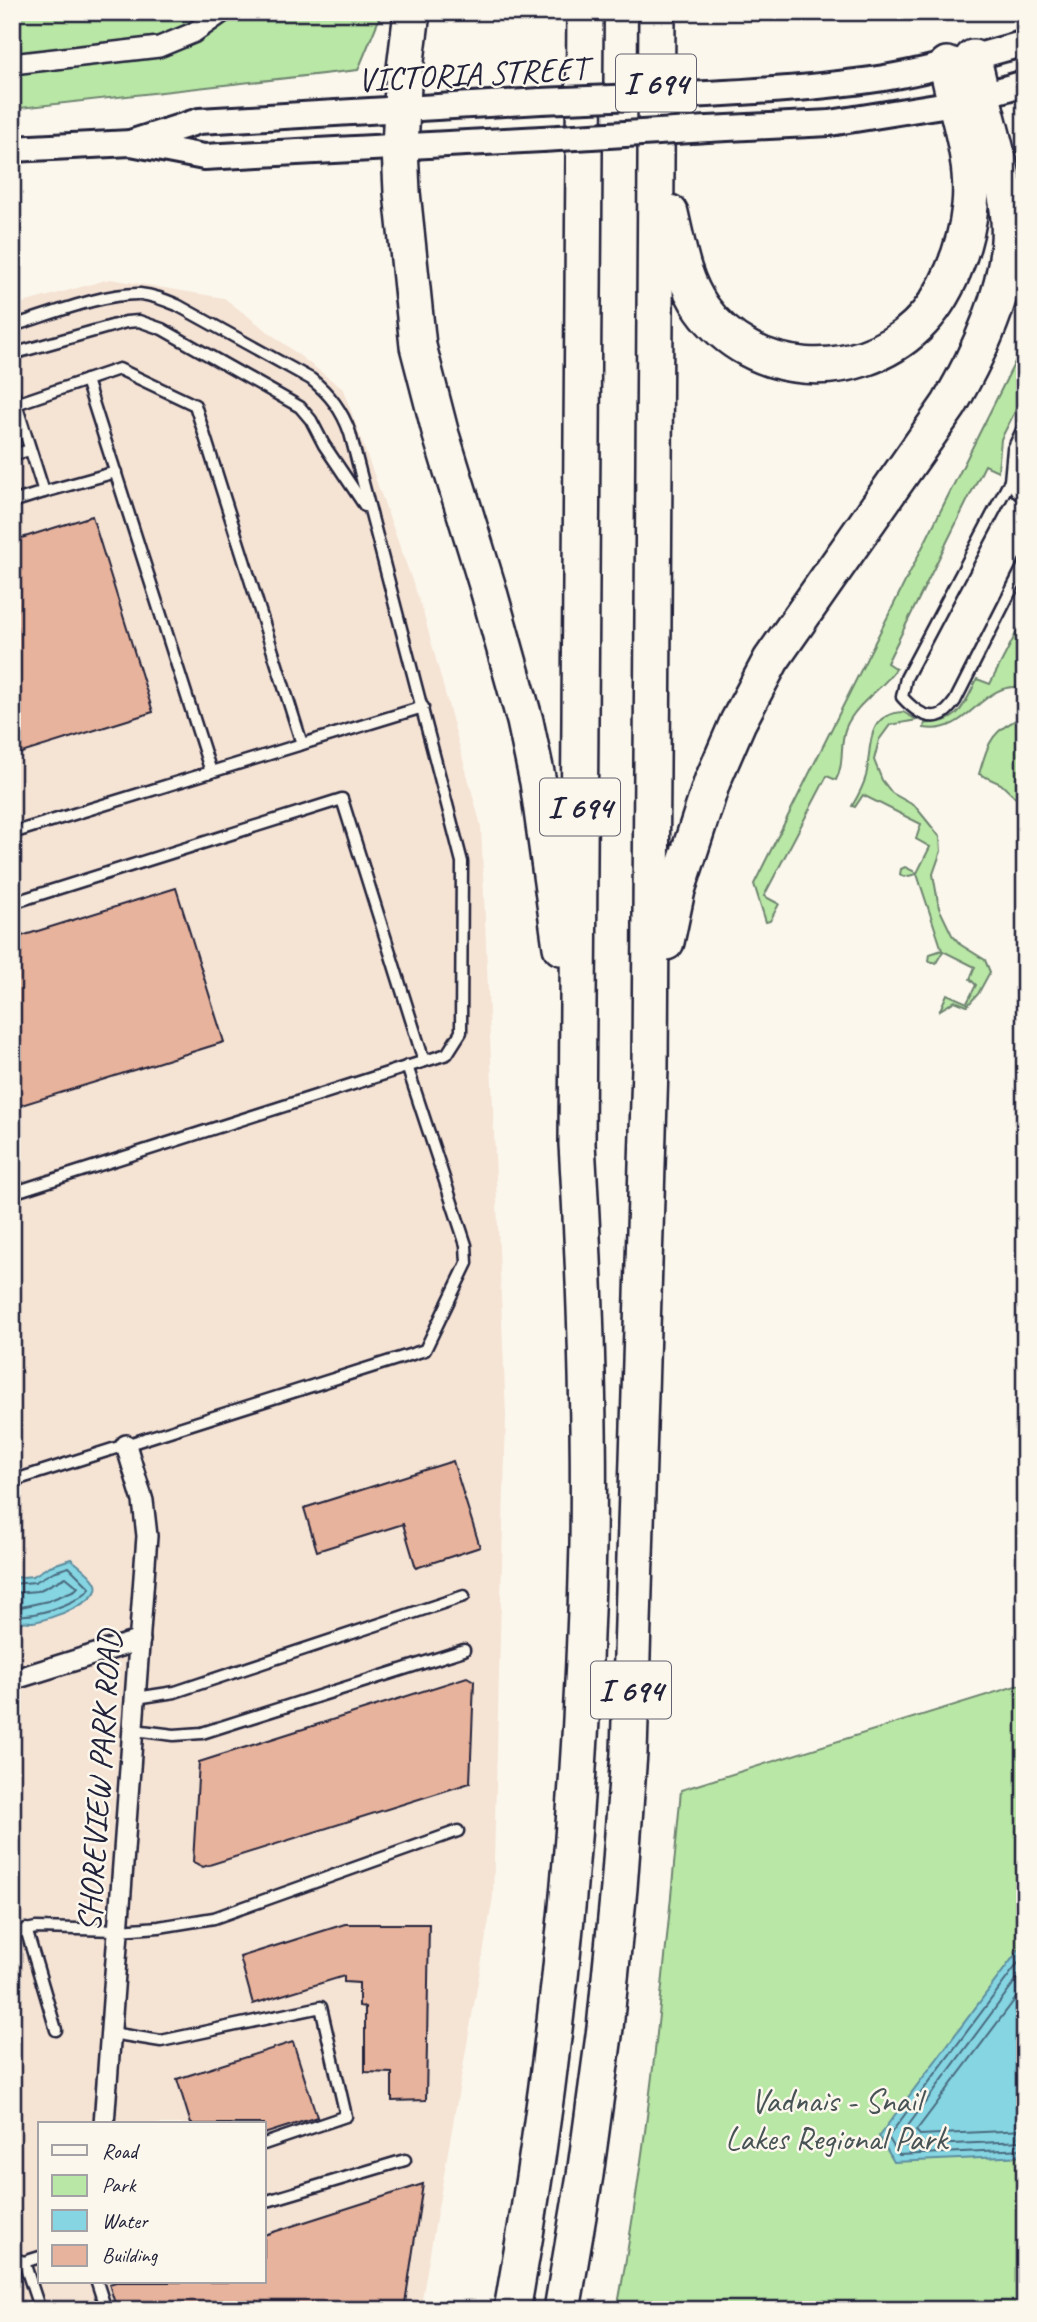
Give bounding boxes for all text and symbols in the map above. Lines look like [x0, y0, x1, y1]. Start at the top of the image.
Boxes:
street label: VICTORIA STREET [357, 47, 595, 101]
road number: I 694 [616, 55, 696, 112]
road number: I 694 [540, 778, 620, 836]
street label: SHOREVIEW PARK ROAD [68, 1626, 131, 1933]
road number: I 694 [591, 1661, 671, 1718]
park label: Vadnais - Snail Lakes Regional Park [725, 2080, 950, 2160]
legend [38, 2122, 266, 2284]
text: Road [102, 2138, 141, 2164]
text: Park [102, 2172, 137, 2198]
text: Water [102, 2208, 149, 2234]
text: Building [102, 2242, 159, 2268]

